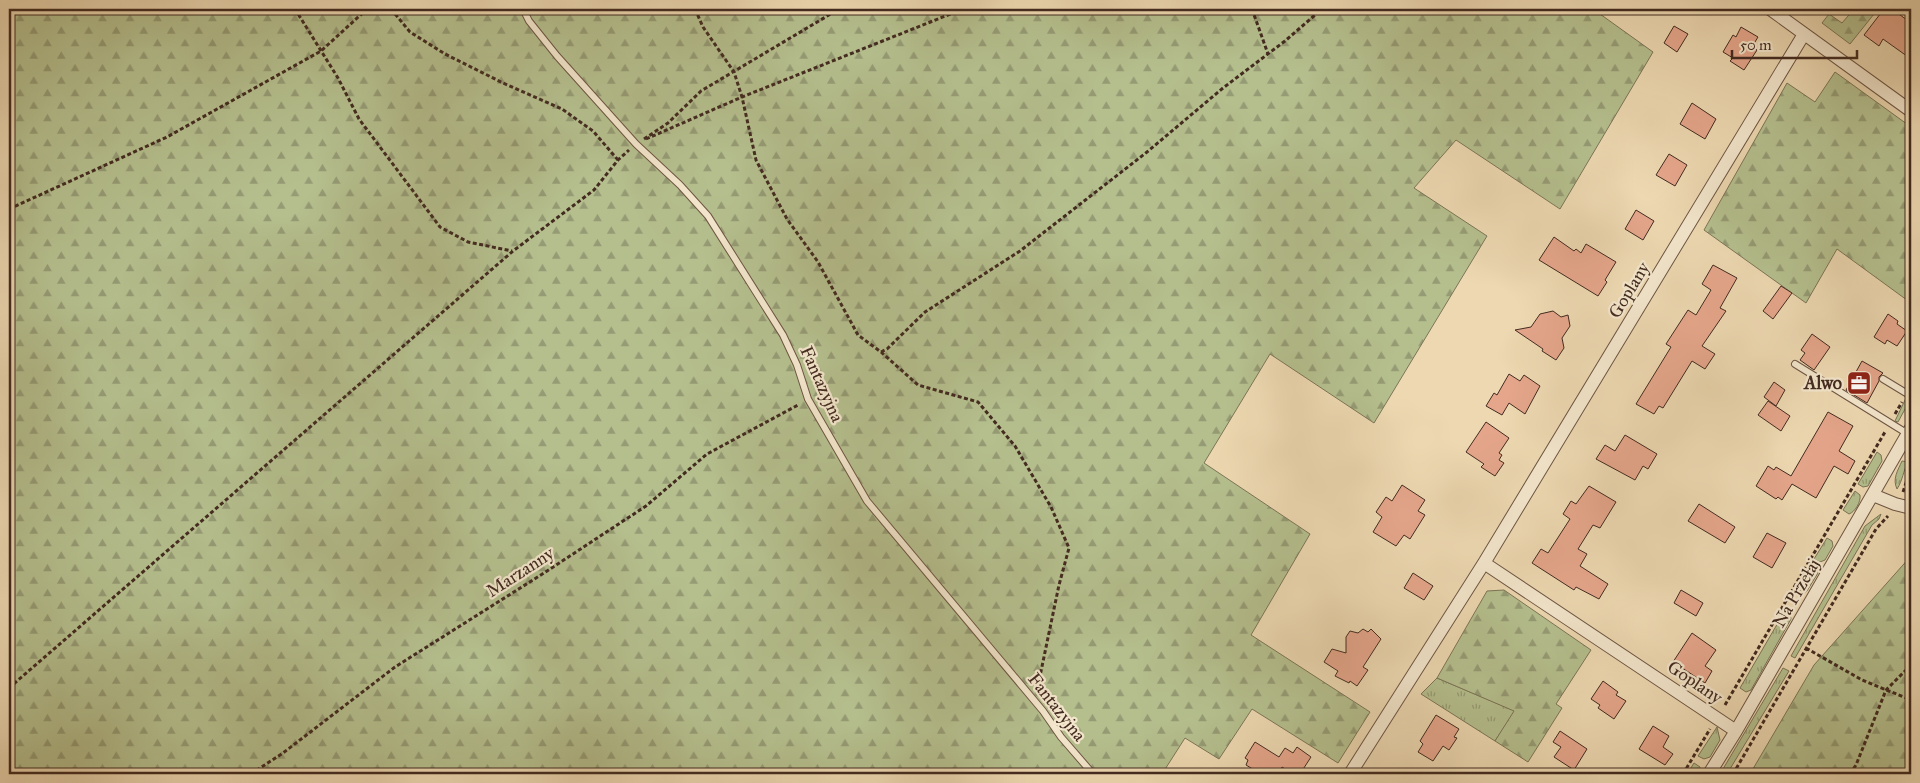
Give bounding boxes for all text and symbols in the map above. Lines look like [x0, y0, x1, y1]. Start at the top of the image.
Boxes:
scale bar [1732, 28, 1858, 60]
text: 50 m [1740, 36, 1772, 54]
street label: Goplany [1604, 257, 1655, 322]
street label: Fantazyjna [795, 343, 849, 426]
office icon: Alwo [1846, 370, 1872, 396]
place label: Alwo [1803, 372, 1842, 394]
street label: Marzanny [482, 542, 559, 602]
street label: Na Przełaj [1767, 555, 1825, 631]
street label: Goplany [1663, 656, 1727, 709]
street label: Fantazyjna [1023, 668, 1091, 746]

